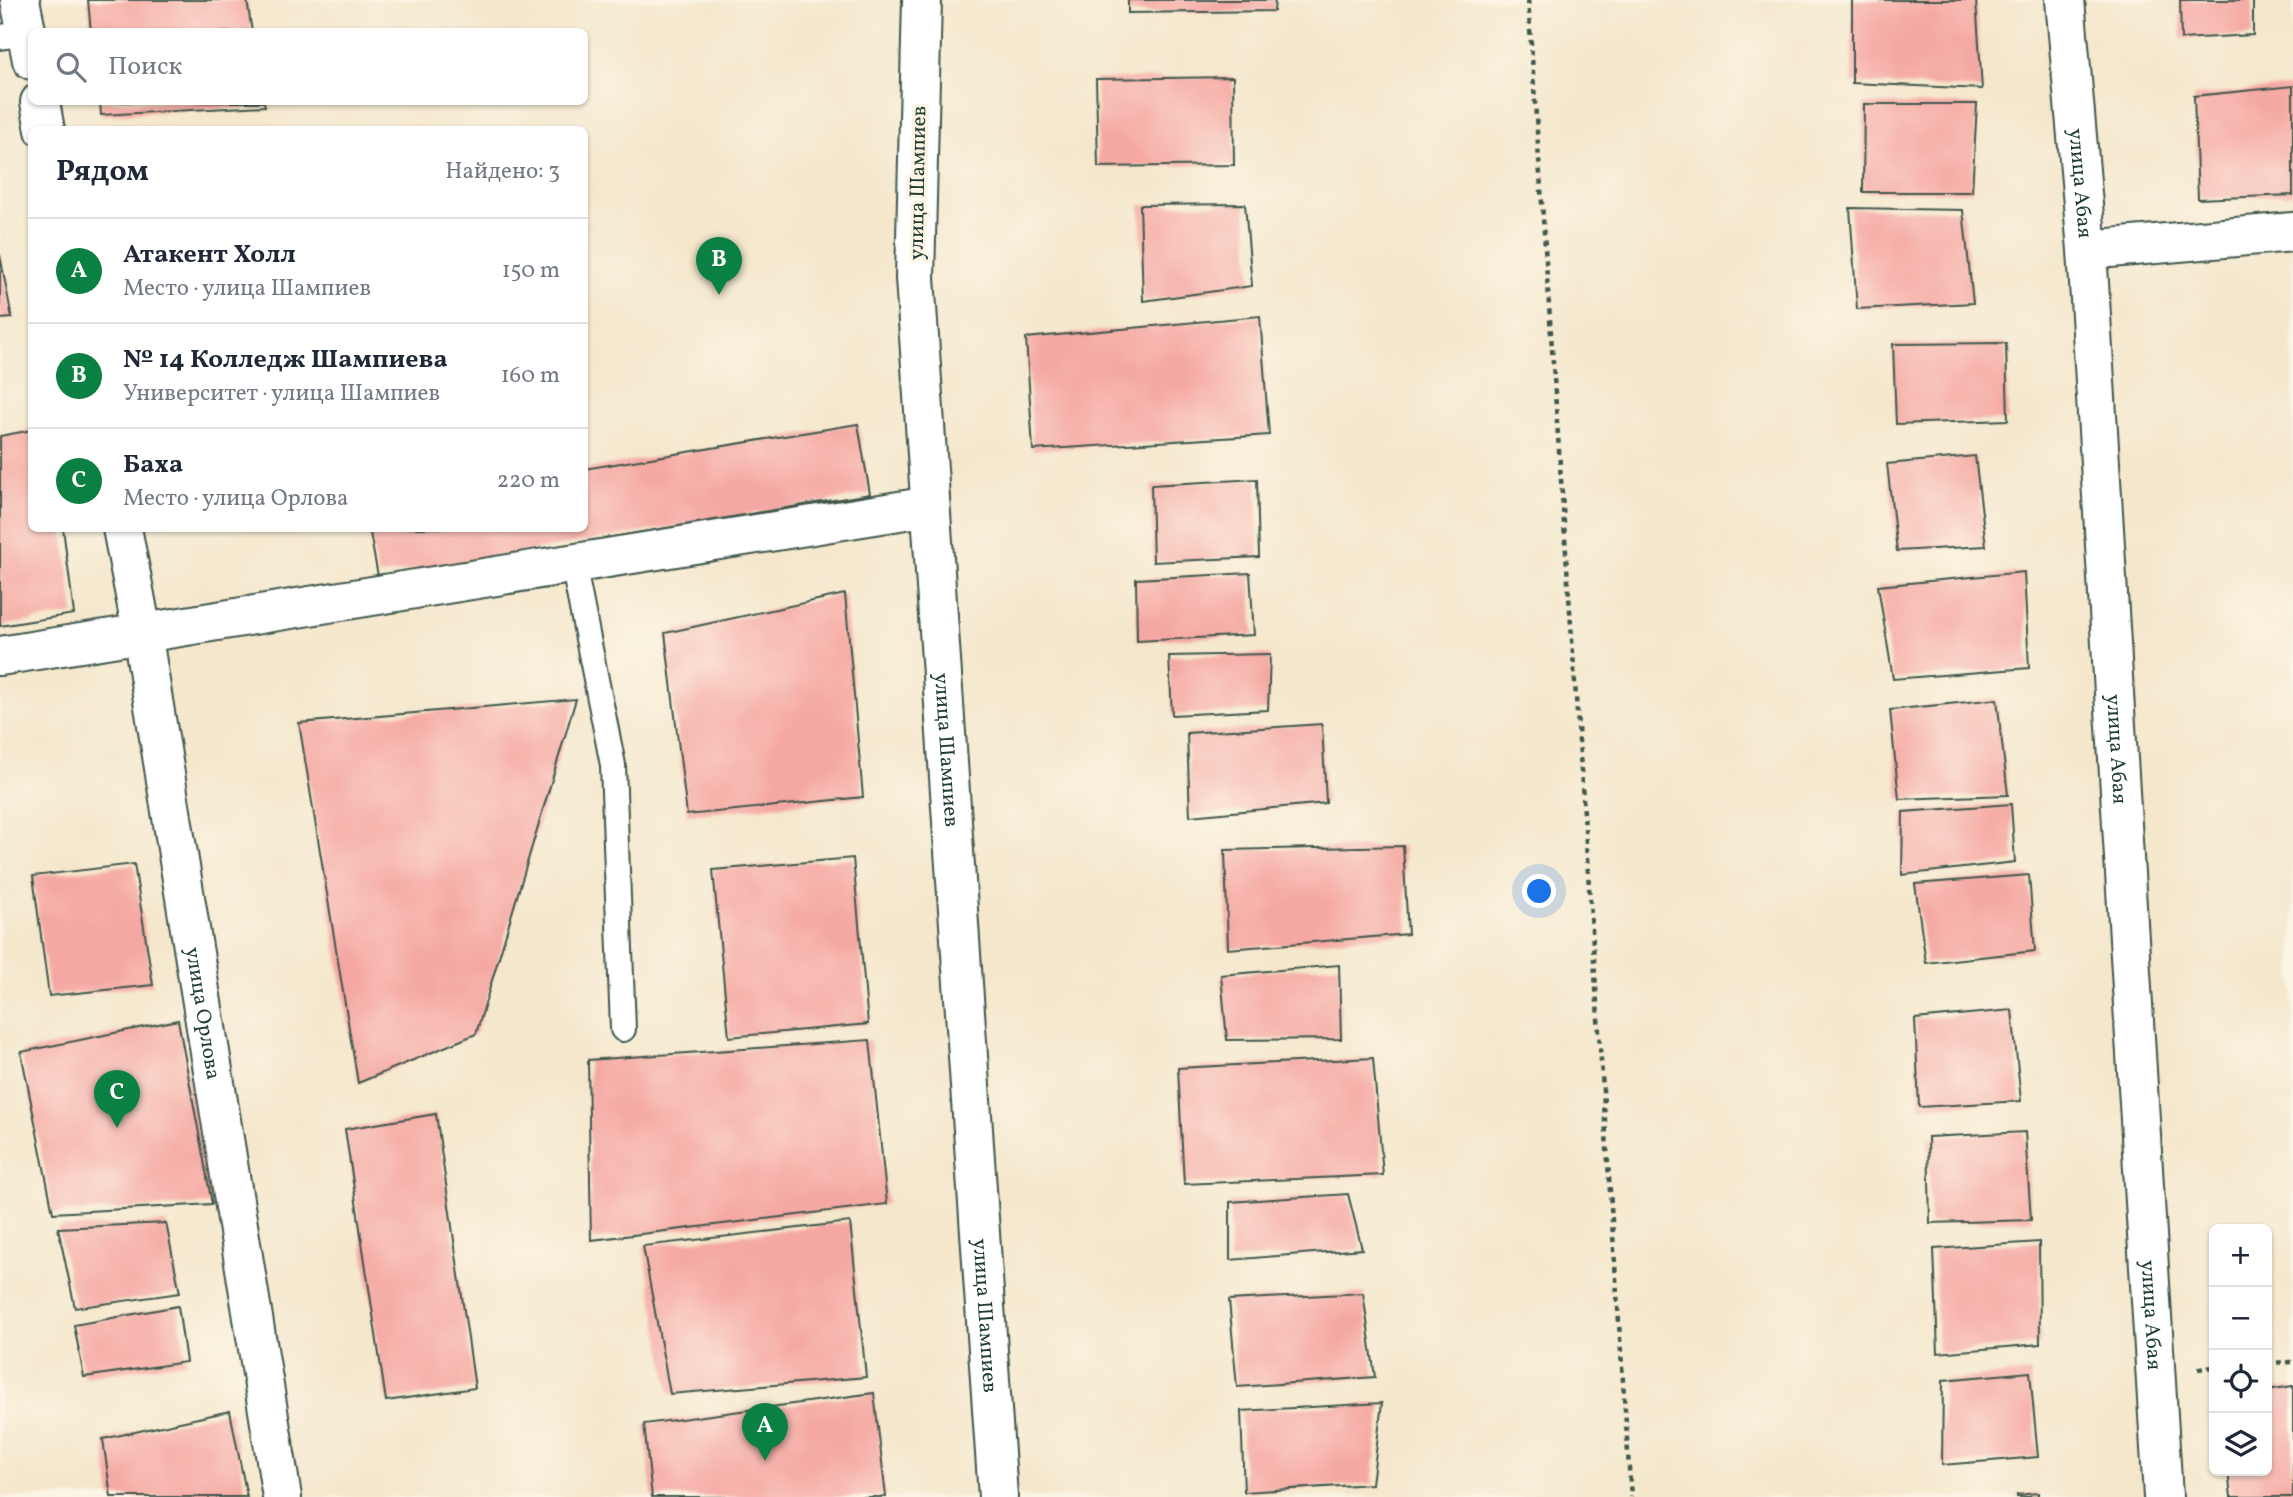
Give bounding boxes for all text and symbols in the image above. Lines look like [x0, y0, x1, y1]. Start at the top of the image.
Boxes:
search box [28, 28, 588, 105]
icon: search [52, 48, 90, 86]
text: Поиск [108, 49, 182, 85]
street label: улица Шампиев [903, 106, 934, 260]
street label: улица Абая [2060, 127, 2099, 240]
text: Рядом [56, 151, 149, 193]
text: Найдено: 3 [445, 156, 560, 188]
text: Атакент Холл [123, 237, 296, 273]
pin: B [696, 237, 742, 295]
text: A [71, 255, 87, 287]
text: 150 m [502, 255, 560, 287]
text: Место · улица Шампиев [123, 273, 371, 305]
text: № 14 Колледж Шампиева [123, 342, 448, 378]
text: B [71, 360, 87, 392]
text: 160 m [501, 360, 560, 392]
text: Университет · улица Шампиев [123, 378, 440, 410]
text: Баха [123, 447, 183, 483]
text: C [72, 465, 86, 497]
text: 220 m [497, 465, 560, 497]
text: Место · улица Орлова [123, 483, 349, 515]
street label: улица Шампиев [926, 672, 965, 828]
street label: улица Абая [2098, 693, 2134, 805]
your location [1522, 874, 1556, 908]
street label: улица Орлова [177, 945, 227, 1082]
pin: C [94, 1070, 140, 1128]
map controls [2209, 1224, 2272, 1476]
button: + [2209, 1224, 2272, 1287]
street label: улица Шампиев [964, 1238, 1004, 1394]
street label: улица Абая [2133, 1259, 2168, 1371]
button: − [2209, 1287, 2272, 1350]
button: locate [2209, 1350, 2272, 1413]
pin: A [742, 1403, 788, 1461]
button: layers [2209, 1413, 2272, 1476]

